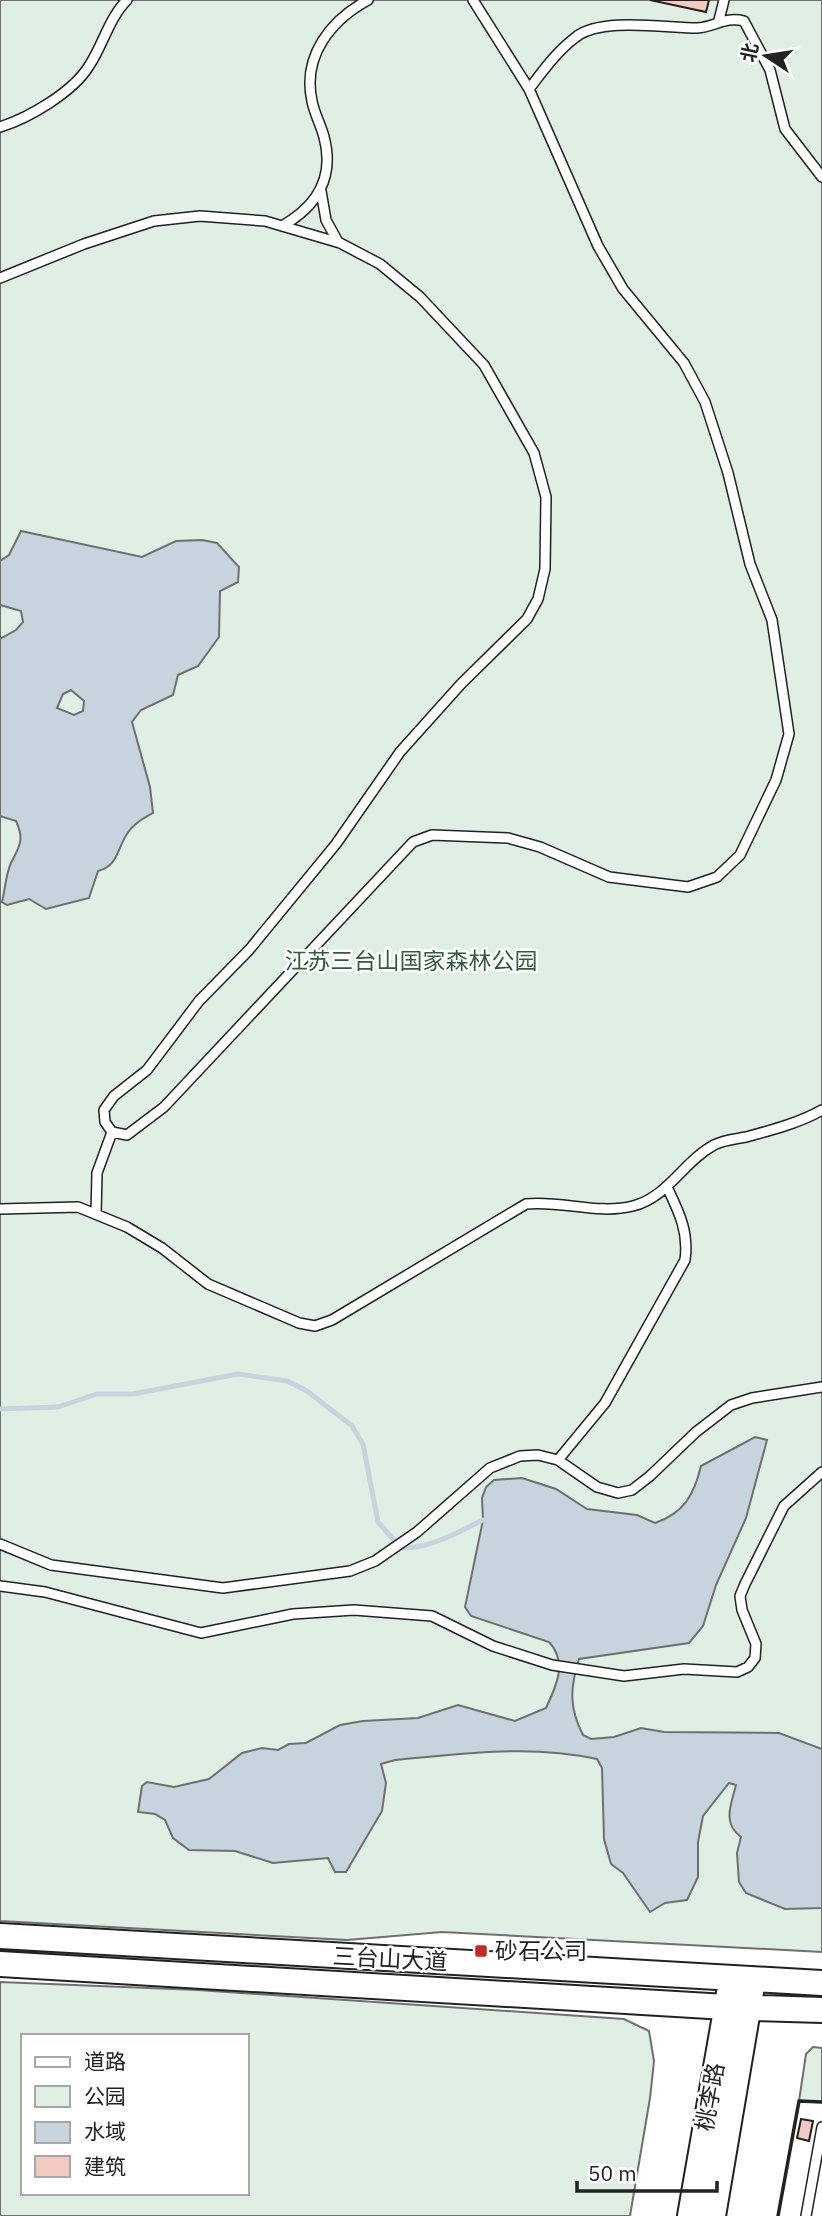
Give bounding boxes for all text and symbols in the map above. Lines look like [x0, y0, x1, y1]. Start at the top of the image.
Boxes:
north arrow [731, 21, 801, 91]
text: 北 [736, 41, 763, 64]
park label: 江苏三台山国家森林公园 [285, 945, 538, 975]
place label: 砂石公司 [495, 1935, 587, 1965]
street label: 三台山大道 [332, 1940, 448, 1976]
marker: 砂石公司 [473, 1943, 489, 1959]
legend [21, 2034, 248, 2195]
text: 道路 [84, 2047, 126, 2075]
street label: 桃李路 [688, 2060, 730, 2133]
text: 公园 [84, 2082, 126, 2110]
text: 水域 [84, 2117, 126, 2145]
scale bar [577, 2150, 717, 2194]
text: 建筑 [84, 2152, 126, 2180]
text: 50 m [588, 2159, 637, 2187]

